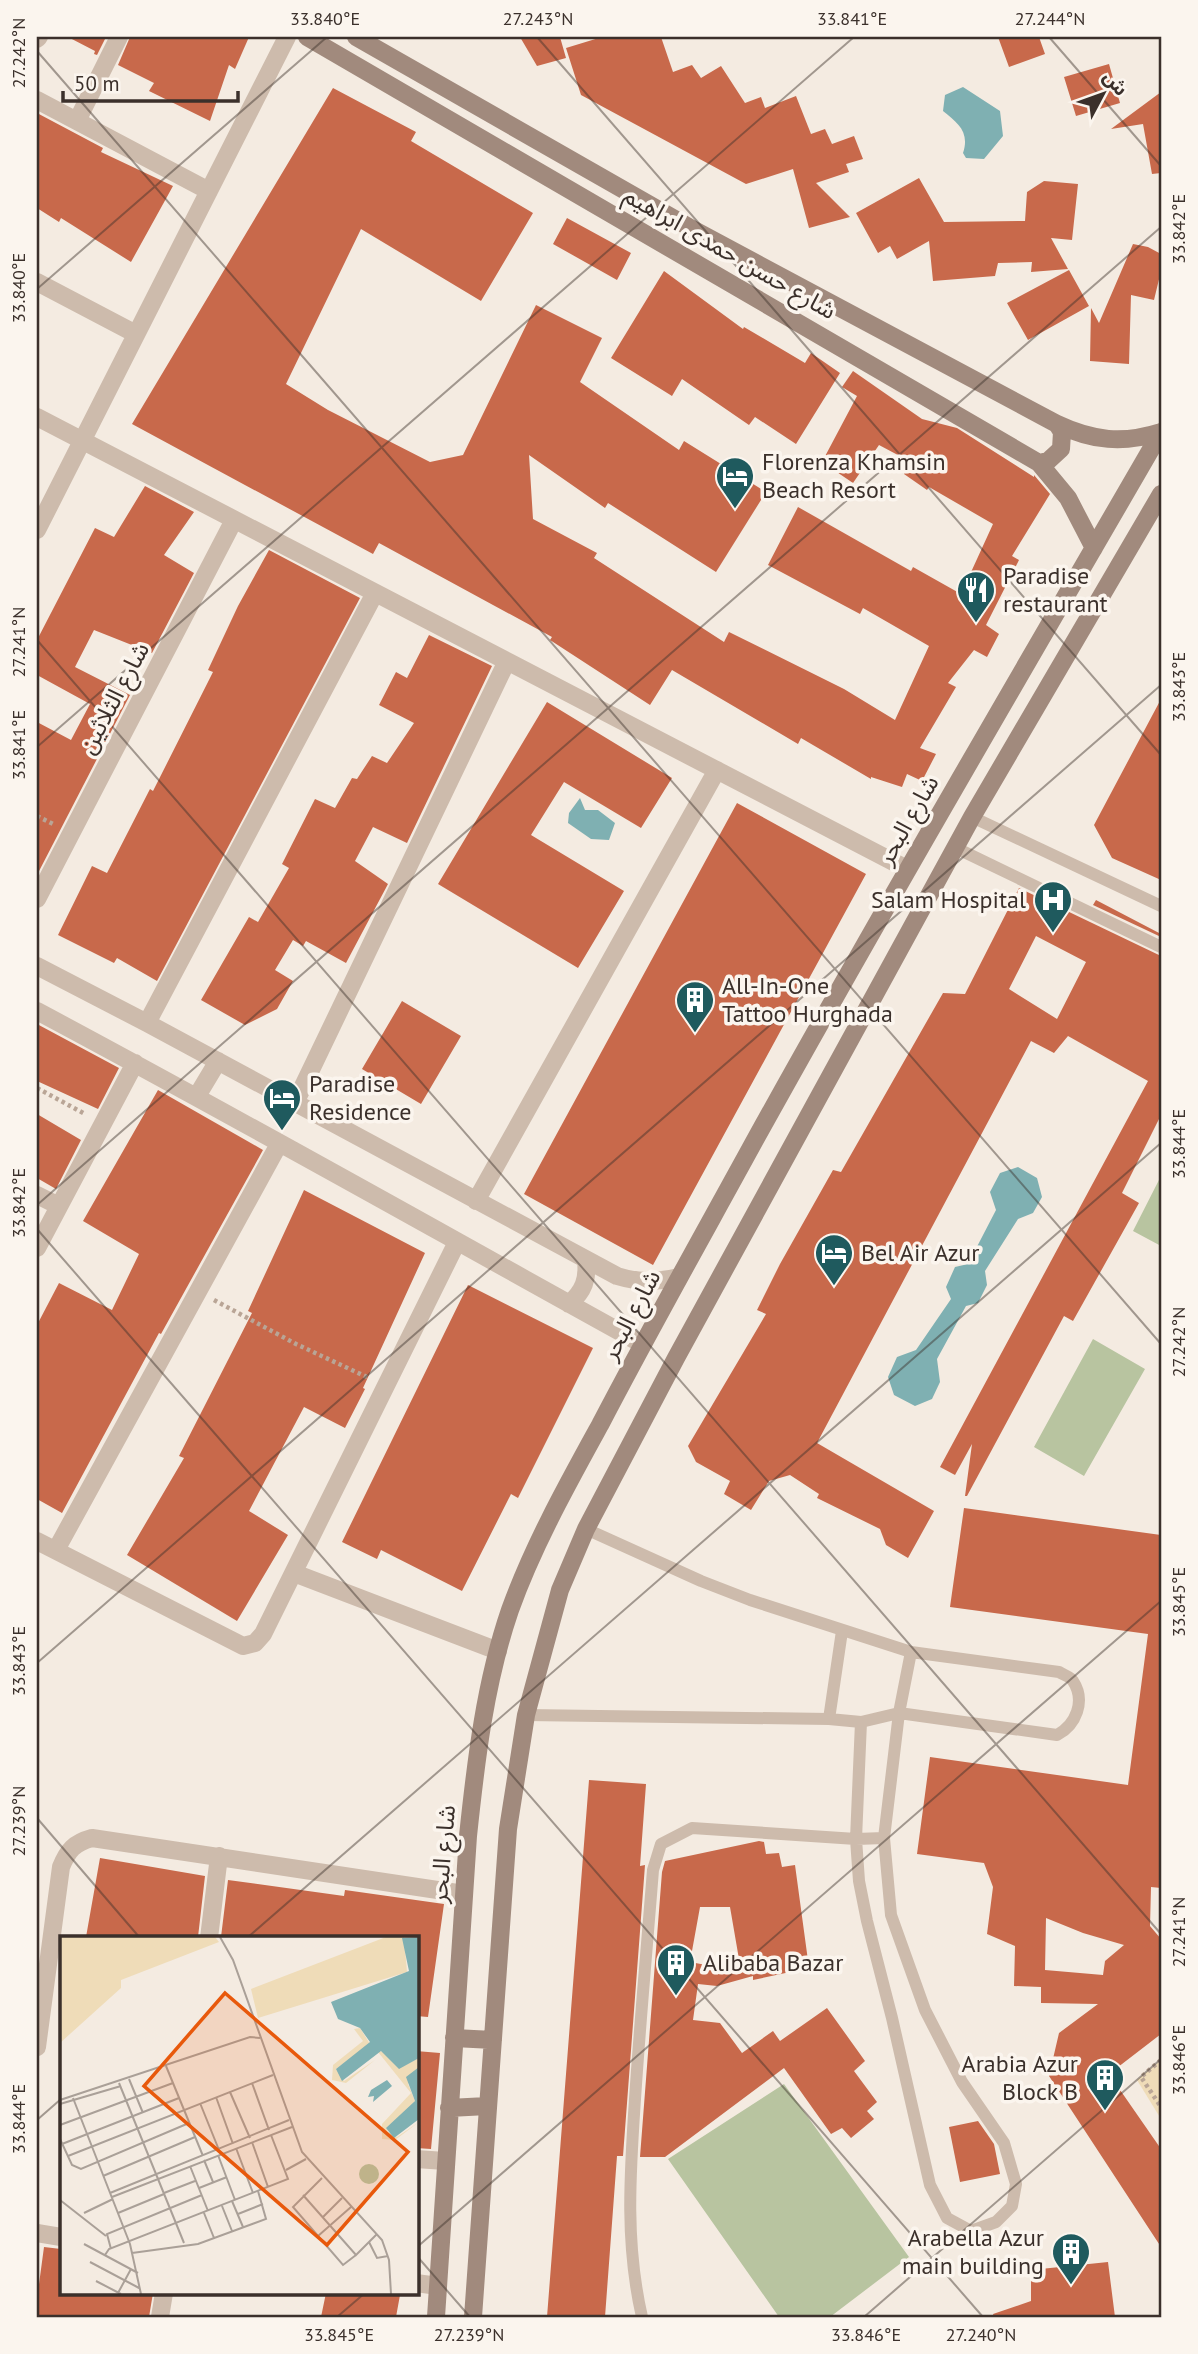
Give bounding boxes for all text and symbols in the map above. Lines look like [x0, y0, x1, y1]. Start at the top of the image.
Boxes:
text: 33.840°E [290, 7, 360, 30]
text: 27.243°N [503, 7, 573, 30]
text: 33.841°E [817, 7, 887, 30]
text: 27.244°N [1015, 7, 1085, 30]
text: 27.242°N [7, 18, 30, 88]
scale bar [63, 60, 238, 104]
north arrow [1068, 60, 1138, 130]
text: ش [1098, 65, 1133, 101]
text: 50 m [74, 70, 120, 97]
street label: شارع حسن حمدى ابراهيم [618, 179, 842, 328]
text: 33.842°E [1167, 194, 1190, 264]
text: 33.840°E [7, 253, 30, 323]
place label: Florenza Khamsin Beach Resort [762, 446, 946, 505]
hotel icon: Florenza Khamsin Beach Resort [714, 455, 756, 510]
place label: Paradise restaurant [1003, 560, 1108, 619]
restaurant icon: Paradise restaurant [955, 569, 997, 624]
text: 27.241°N [7, 607, 30, 677]
street label: شارع الثلاثين [71, 637, 158, 760]
text: 33.843°E [1167, 652, 1190, 722]
text: 33.841°E [7, 710, 30, 780]
street label: شارع البحر [869, 769, 947, 872]
hospital icon: Salam Hospital [1032, 879, 1074, 934]
place label: Salam Hospital [871, 884, 1026, 915]
place label: All-In-One Tattoo Hurghada [722, 970, 893, 1029]
building icon: All-In-One Tattoo Hurghada [674, 979, 716, 1034]
place label: Paradise Residence [309, 1068, 412, 1127]
hotel icon: Paradise Residence [261, 1077, 303, 1132]
text: 33.844°E [1167, 1109, 1190, 1179]
text: 33.842°E [7, 1168, 30, 1238]
hotel icon: Bel Air Azur [813, 1232, 855, 1287]
place label: Bel Air Azur [861, 1237, 979, 1268]
street label: شارع البحر [593, 1264, 669, 1367]
text: 27.242°N [1167, 1307, 1190, 1377]
text: 33.845°E [1167, 1567, 1190, 1637]
text: 33.843°E [7, 1626, 30, 1696]
text: 27.239°N [7, 1786, 30, 1856]
street label: شارع البحر [423, 1804, 464, 1905]
text: 27.241°N [1167, 1897, 1190, 1967]
inset map [60, 1936, 418, 2294]
building icon: Alibaba Bazar [655, 1942, 697, 1997]
place label: Alibaba Bazar [703, 1947, 843, 1978]
text: 33.846°E [1167, 2025, 1190, 2095]
place label: Arabia Azur Block B [962, 2048, 1078, 2107]
building icon: Arabia Azur Block B [1084, 2057, 1126, 2112]
text: 33.844°E [7, 2084, 30, 2154]
place label: Arabella Azur main building [902, 2222, 1044, 2281]
building icon: Arabella Azur main building [1050, 2231, 1092, 2286]
text: 33.845°E [304, 2323, 374, 2346]
text: 27.239°N [434, 2323, 504, 2346]
text: 33.846°E [831, 2323, 901, 2346]
text: 27.240°N [946, 2323, 1016, 2346]

